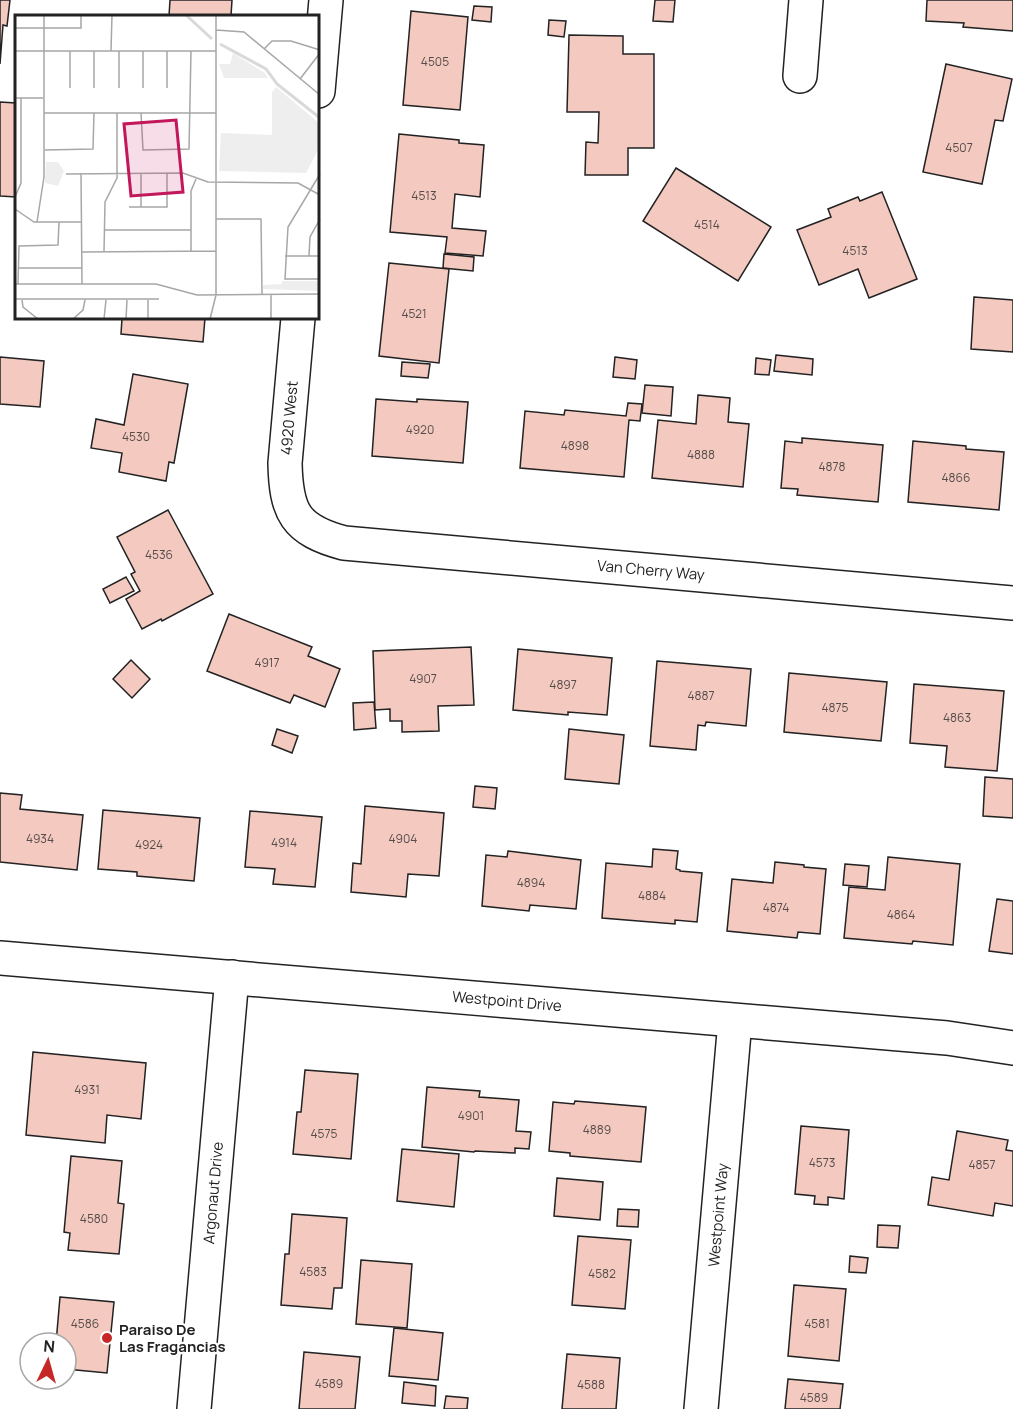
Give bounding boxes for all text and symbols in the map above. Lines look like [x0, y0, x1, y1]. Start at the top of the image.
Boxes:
inset map [15, 15, 320, 320]
house number: 4505 [421, 53, 449, 70]
house number: 4507 [945, 139, 973, 156]
house number: 4513 [411, 187, 437, 204]
house number: 4514 [694, 216, 720, 233]
house number: 4513 [842, 242, 868, 259]
house number: 4521 [401, 305, 427, 322]
street label: 4920 West [275, 380, 303, 456]
house number: 4920 [406, 421, 434, 438]
house number: 4530 [122, 428, 150, 445]
house number: 4898 [561, 437, 589, 454]
house number: 4888 [687, 446, 715, 463]
house number: 4878 [818, 458, 846, 475]
house number: 4866 [942, 469, 970, 486]
house number: 4536 [145, 546, 173, 563]
street label: Van Cherry Way [596, 555, 706, 585]
house number: 4917 [254, 654, 280, 671]
house number: 4907 [409, 670, 437, 687]
house number: 4897 [549, 676, 577, 693]
house number: 4887 [687, 687, 715, 704]
house number: 4875 [822, 699, 849, 716]
house number: 4863 [943, 709, 971, 726]
house number: 4934 [26, 830, 54, 847]
house number: 4904 [389, 830, 417, 847]
house number: 4914 [271, 834, 297, 851]
house number: 4924 [135, 836, 163, 853]
house number: 4894 [517, 874, 545, 891]
house number: 4884 [638, 887, 666, 904]
house number: 4874 [763, 899, 789, 916]
house number: 4864 [887, 906, 915, 923]
street label: Westpoint Drive [451, 986, 563, 1016]
house number: 4931 [74, 1081, 100, 1098]
house number: 4901 [458, 1107, 484, 1124]
house number: 4889 [583, 1121, 611, 1138]
house number: 4575 [311, 1125, 338, 1142]
street label: Argonaut Drive [198, 1141, 228, 1245]
house number: 4573 [809, 1154, 835, 1171]
house number: 4857 [969, 1156, 996, 1173]
street label: Westpoint Way [703, 1162, 733, 1268]
house number: 4580 [80, 1210, 108, 1227]
house number: 4583 [299, 1263, 327, 1280]
house number: 4582 [588, 1265, 616, 1282]
house number: 4586 [71, 1315, 99, 1332]
house number: 4581 [804, 1315, 830, 1332]
place label: Paraiso De Las Fragancias [119, 1319, 226, 1357]
north arrow [18, 1331, 78, 1391]
marker: Paraiso De Las Fragancias [100, 1331, 114, 1345]
text: N [43, 1335, 56, 1358]
house number: 4589 [315, 1375, 343, 1392]
house number: 4588 [577, 1376, 605, 1393]
house number: 4589 [800, 1389, 828, 1406]

